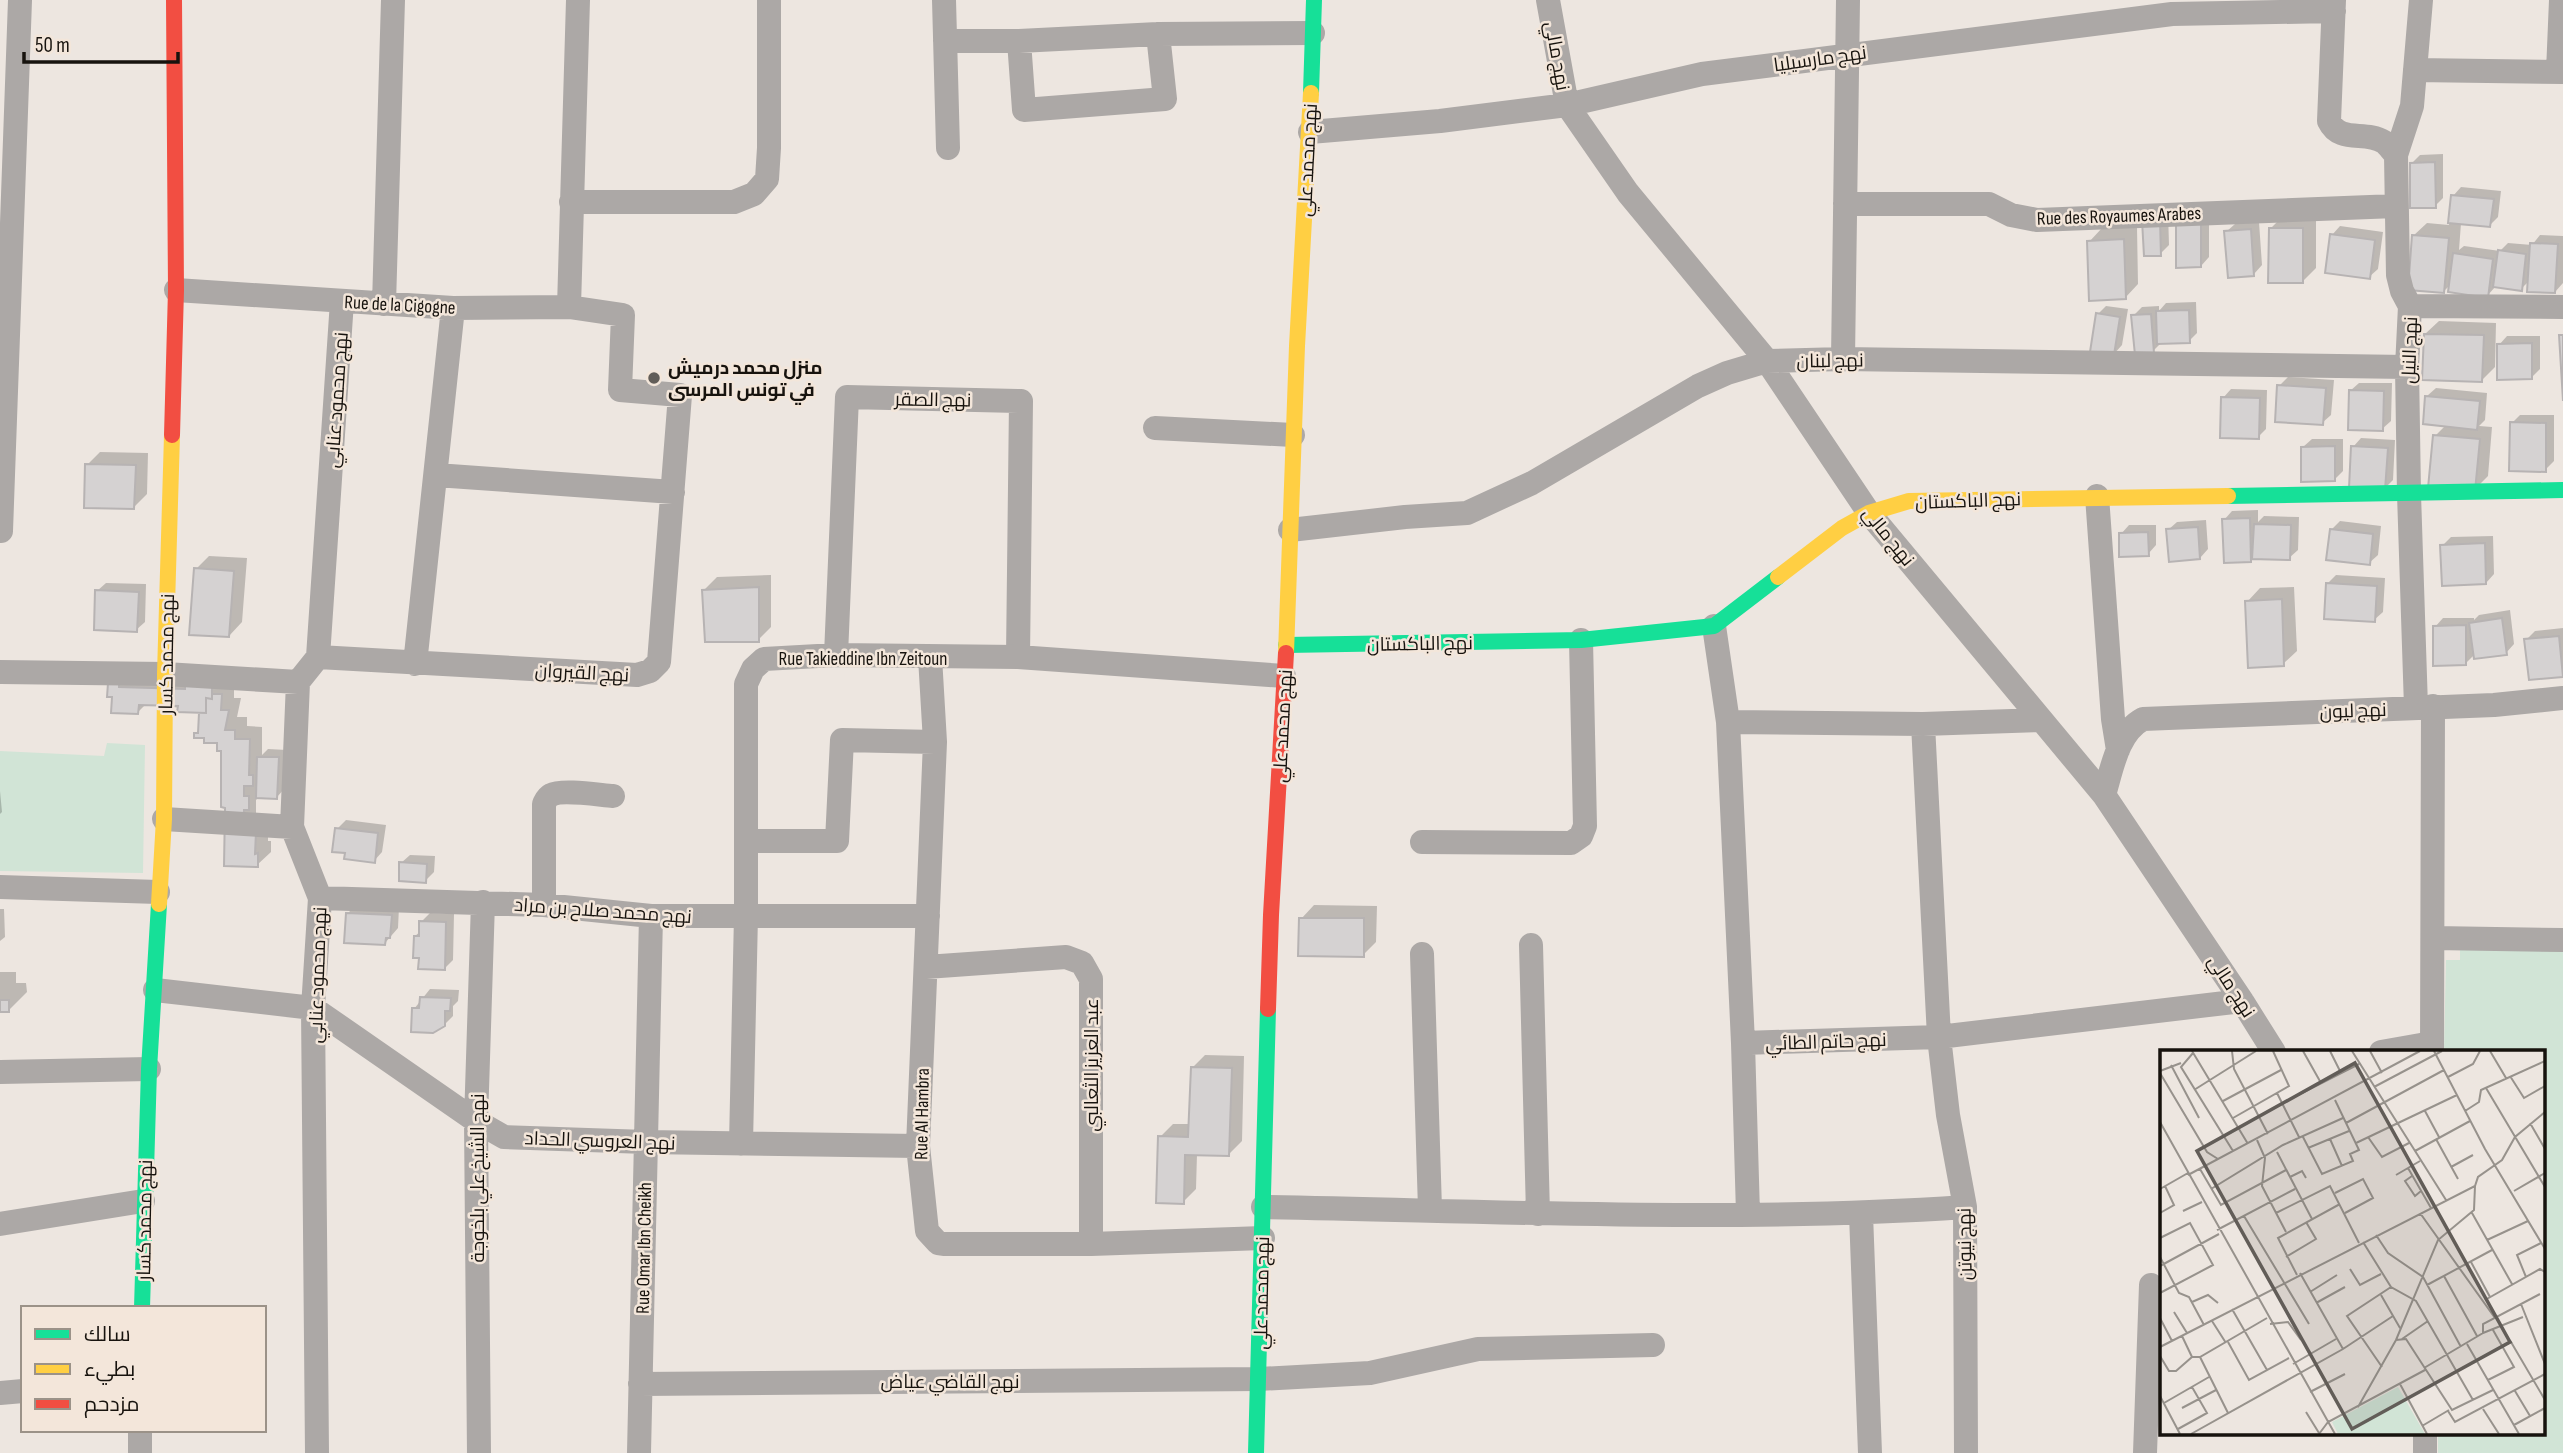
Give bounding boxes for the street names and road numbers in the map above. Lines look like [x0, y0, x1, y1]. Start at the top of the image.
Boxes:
street label: نهج مالي [1537, 20, 1574, 93]
street label: نهج مارسيليا [1772, 42, 1868, 78]
street label: نهج محمد علي [1294, 103, 1325, 217]
street label: Rue des Royaumes Arabes [2037, 202, 2202, 231]
street label: Rue de la Cigogne [344, 291, 456, 320]
street label: نهج النيل [2398, 316, 2424, 384]
street label: نهج محمود عنابي [321, 331, 356, 469]
street label: نهج لبنان [1796, 349, 1864, 375]
street label: نهج الصقر [893, 388, 972, 414]
street label: نهج الباكستان [1915, 488, 2022, 516]
street label: نهج مالي [1855, 503, 1919, 573]
street label: نهج محمد كسار [155, 593, 181, 716]
street label: نهج الباكستان [1367, 632, 1473, 658]
street label: Rue Takieddine Ibn Zeitoun [779, 648, 947, 671]
street label: نهج القيروان [534, 660, 630, 688]
street label: نهج محمد علي [1269, 669, 1300, 783]
street label: نهج ليون [2319, 699, 2387, 725]
street label: نهج محمد صلاح بن مراد [513, 894, 693, 930]
street label: نهج محمود عنابي [305, 906, 334, 1044]
street label: نهج مالي [2200, 951, 2259, 1023]
street label: عبد العزيز الثعالبي [1081, 998, 1106, 1132]
street label: نهج حاتم الطائي [1765, 1029, 1887, 1058]
street label: Rue Al Hambra [910, 1068, 935, 1160]
street label: نهج الشيخ علي بلخوجة [467, 1094, 492, 1262]
street label: نهج العروسي الحداد [524, 1127, 676, 1158]
street label: نهج محمد كسار [133, 1159, 159, 1282]
street label: Rue Omar Ibn Cheikh [632, 1182, 657, 1314]
street label: نهج نيوتن [1953, 1207, 1979, 1280]
street label: نهج محمد علي [1250, 1236, 1277, 1350]
street label: نهج القاضي عياض [881, 1371, 1019, 1396]

